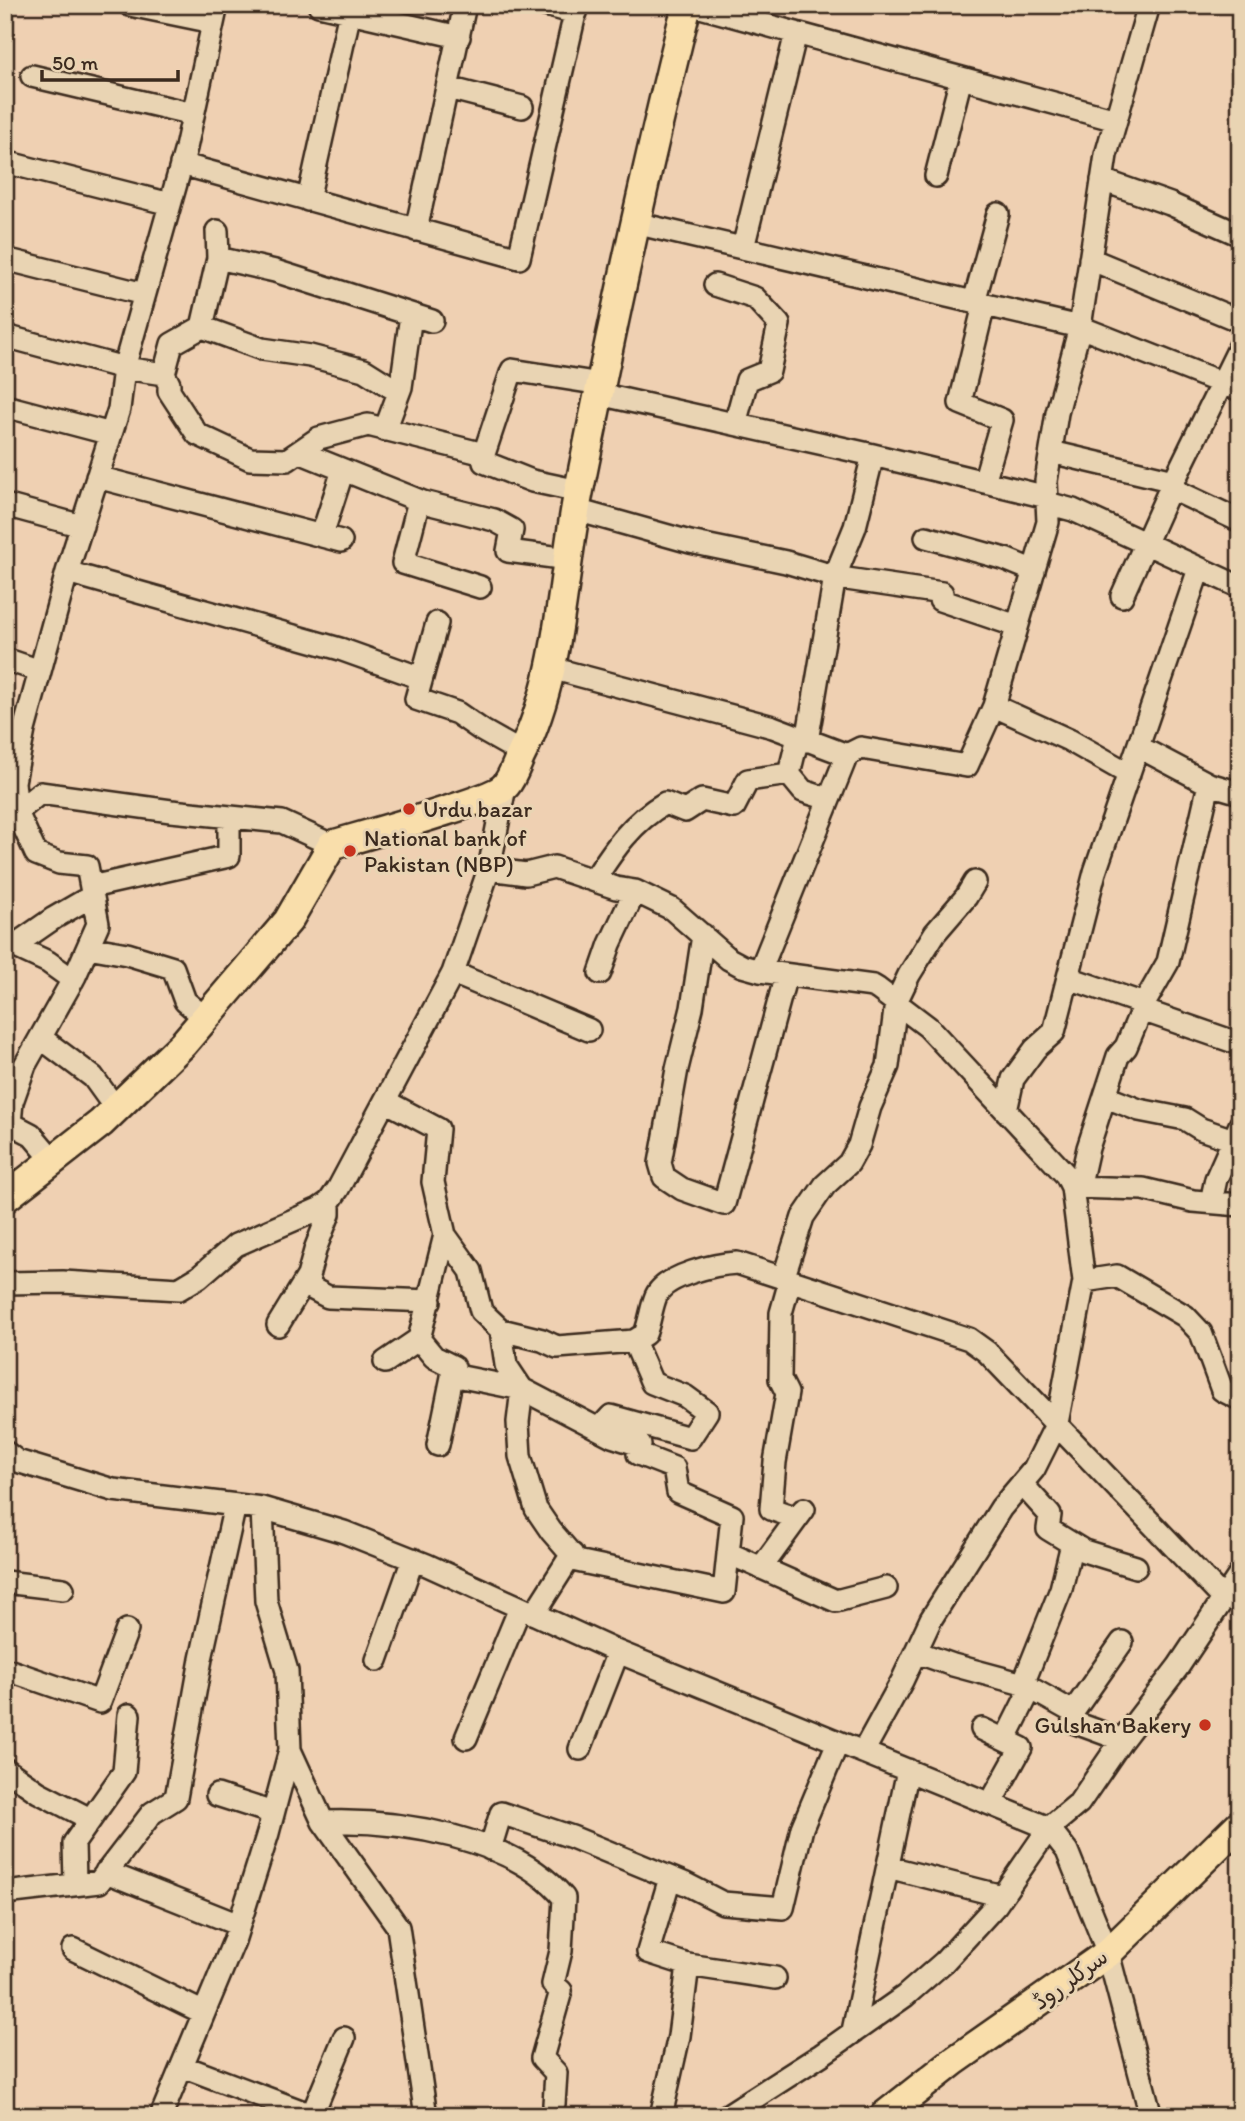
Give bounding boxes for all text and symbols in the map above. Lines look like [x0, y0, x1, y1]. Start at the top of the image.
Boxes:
scale bar [42, 38, 178, 82]
text: 50 m [52, 50, 99, 75]
place label: Urdu bazar [423, 795, 533, 823]
marker: Urdu bazar [401, 801, 417, 817]
place label: National bank of Pakistan (NBP) [364, 824, 527, 878]
marker: National bank of Pakistan (NBP) [342, 843, 358, 859]
place label: Gulshan Bakery [1035, 1711, 1191, 1739]
marker: Gulshan Bakery [1197, 1717, 1213, 1733]
street label: سرکلر روڈ [1027, 1942, 1113, 2016]

